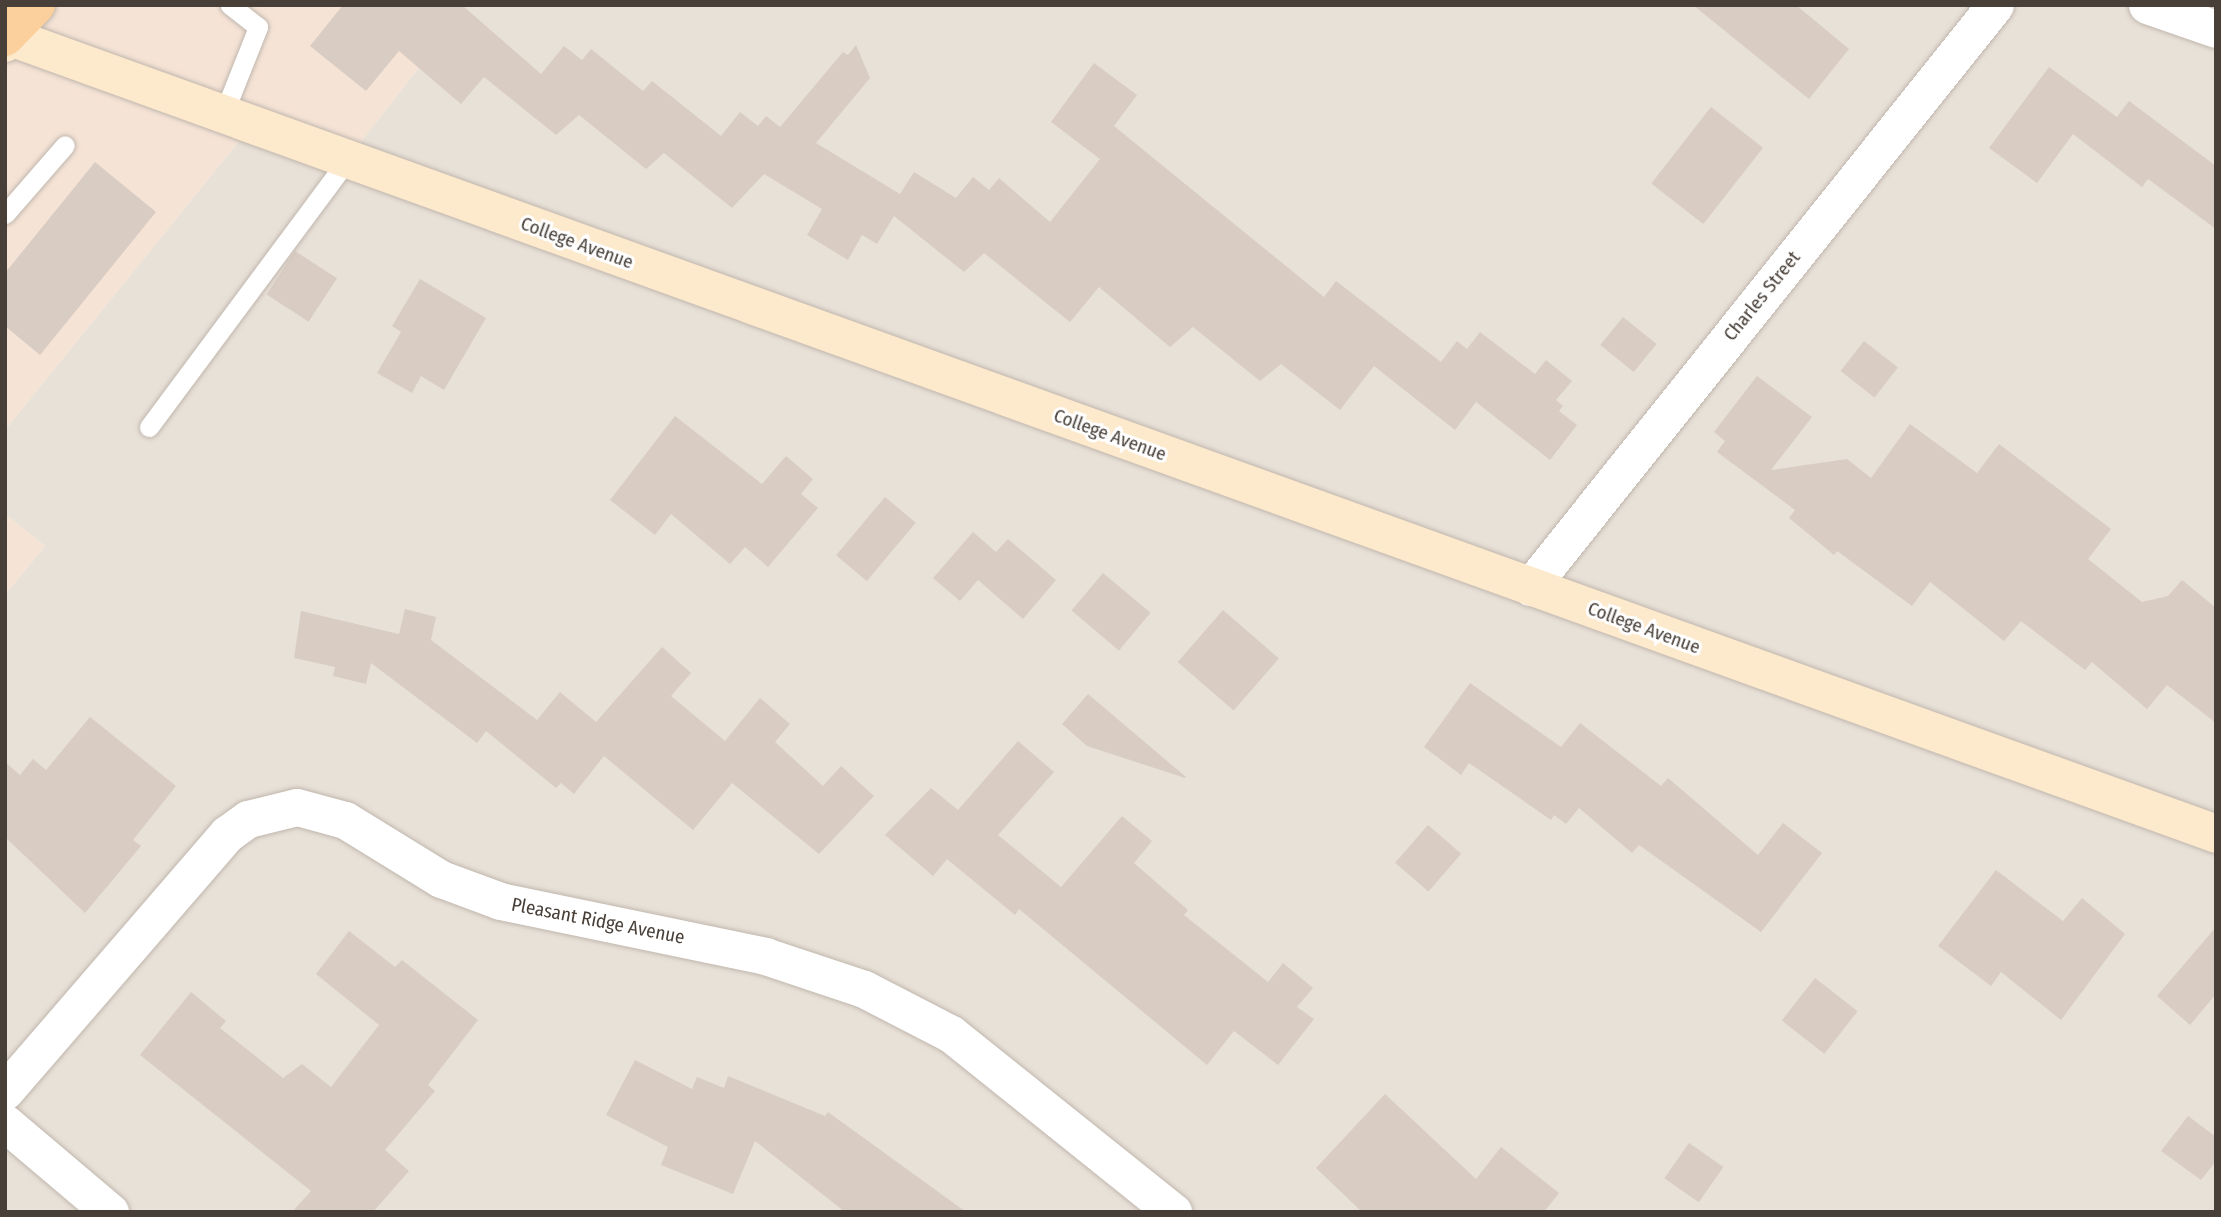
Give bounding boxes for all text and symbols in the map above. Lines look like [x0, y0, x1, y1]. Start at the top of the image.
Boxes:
street label: College Avenue [518, 212, 636, 274]
street label: Charles Street [1719, 246, 1805, 346]
street label: College Avenue [1051, 404, 1169, 466]
street label: College Avenue [1585, 597, 1703, 659]
street label: Pleasant Ridge Avenue [509, 893, 687, 949]

